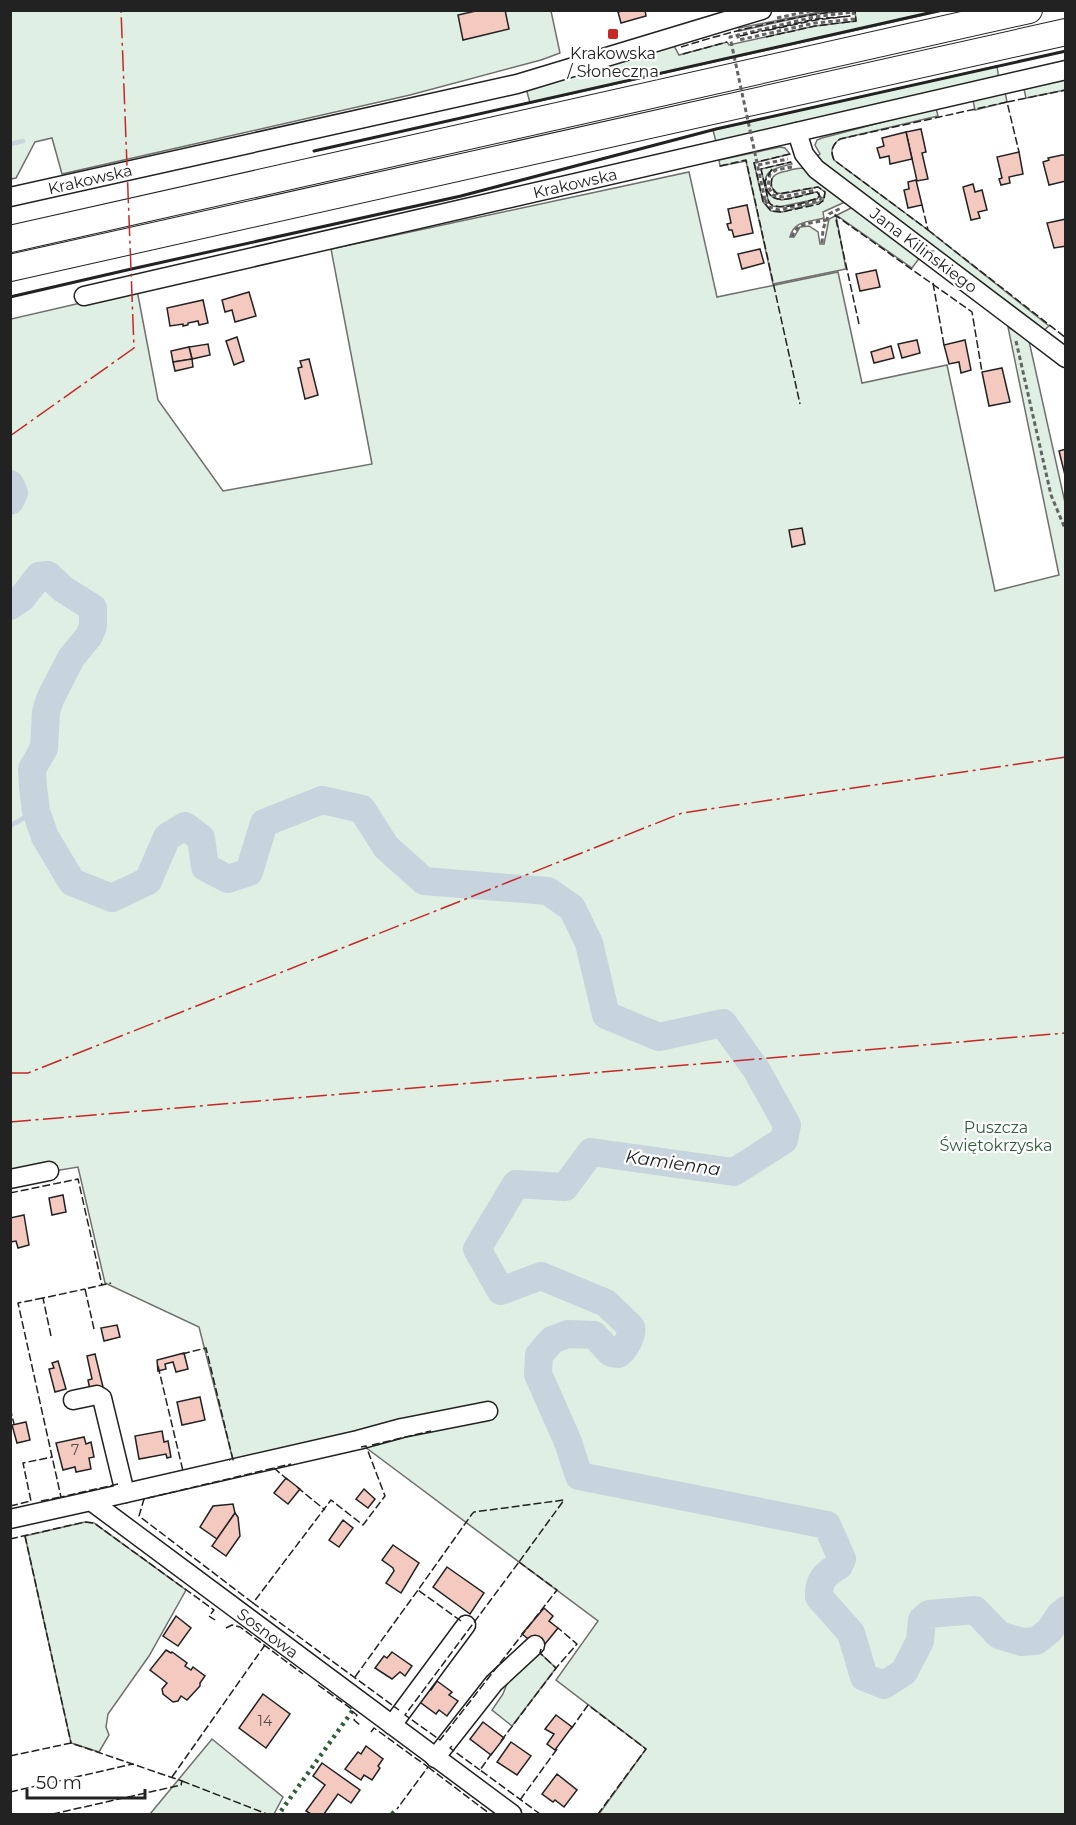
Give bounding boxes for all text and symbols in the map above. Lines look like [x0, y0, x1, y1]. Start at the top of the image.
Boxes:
marker: Krakowska / Słoneczna [606, 27, 620, 41]
place label: Krakowska / Słoneczna [566, 44, 659, 81]
street label: Krakowska [46, 161, 134, 198]
street label: Krakowska [531, 165, 619, 202]
street label: Jana Kilińskiego [866, 203, 981, 297]
park label: Puszcza Świętokrzyska [940, 1118, 1052, 1155]
water label: Kamienna [624, 1145, 722, 1181]
house number: 7 [71, 1441, 79, 1459]
street label: Sosnowa [233, 1604, 302, 1662]
house number: 14 [258, 1712, 273, 1730]
scale bar [27, 1762, 146, 1800]
text: 50 m [36, 1772, 82, 1794]

